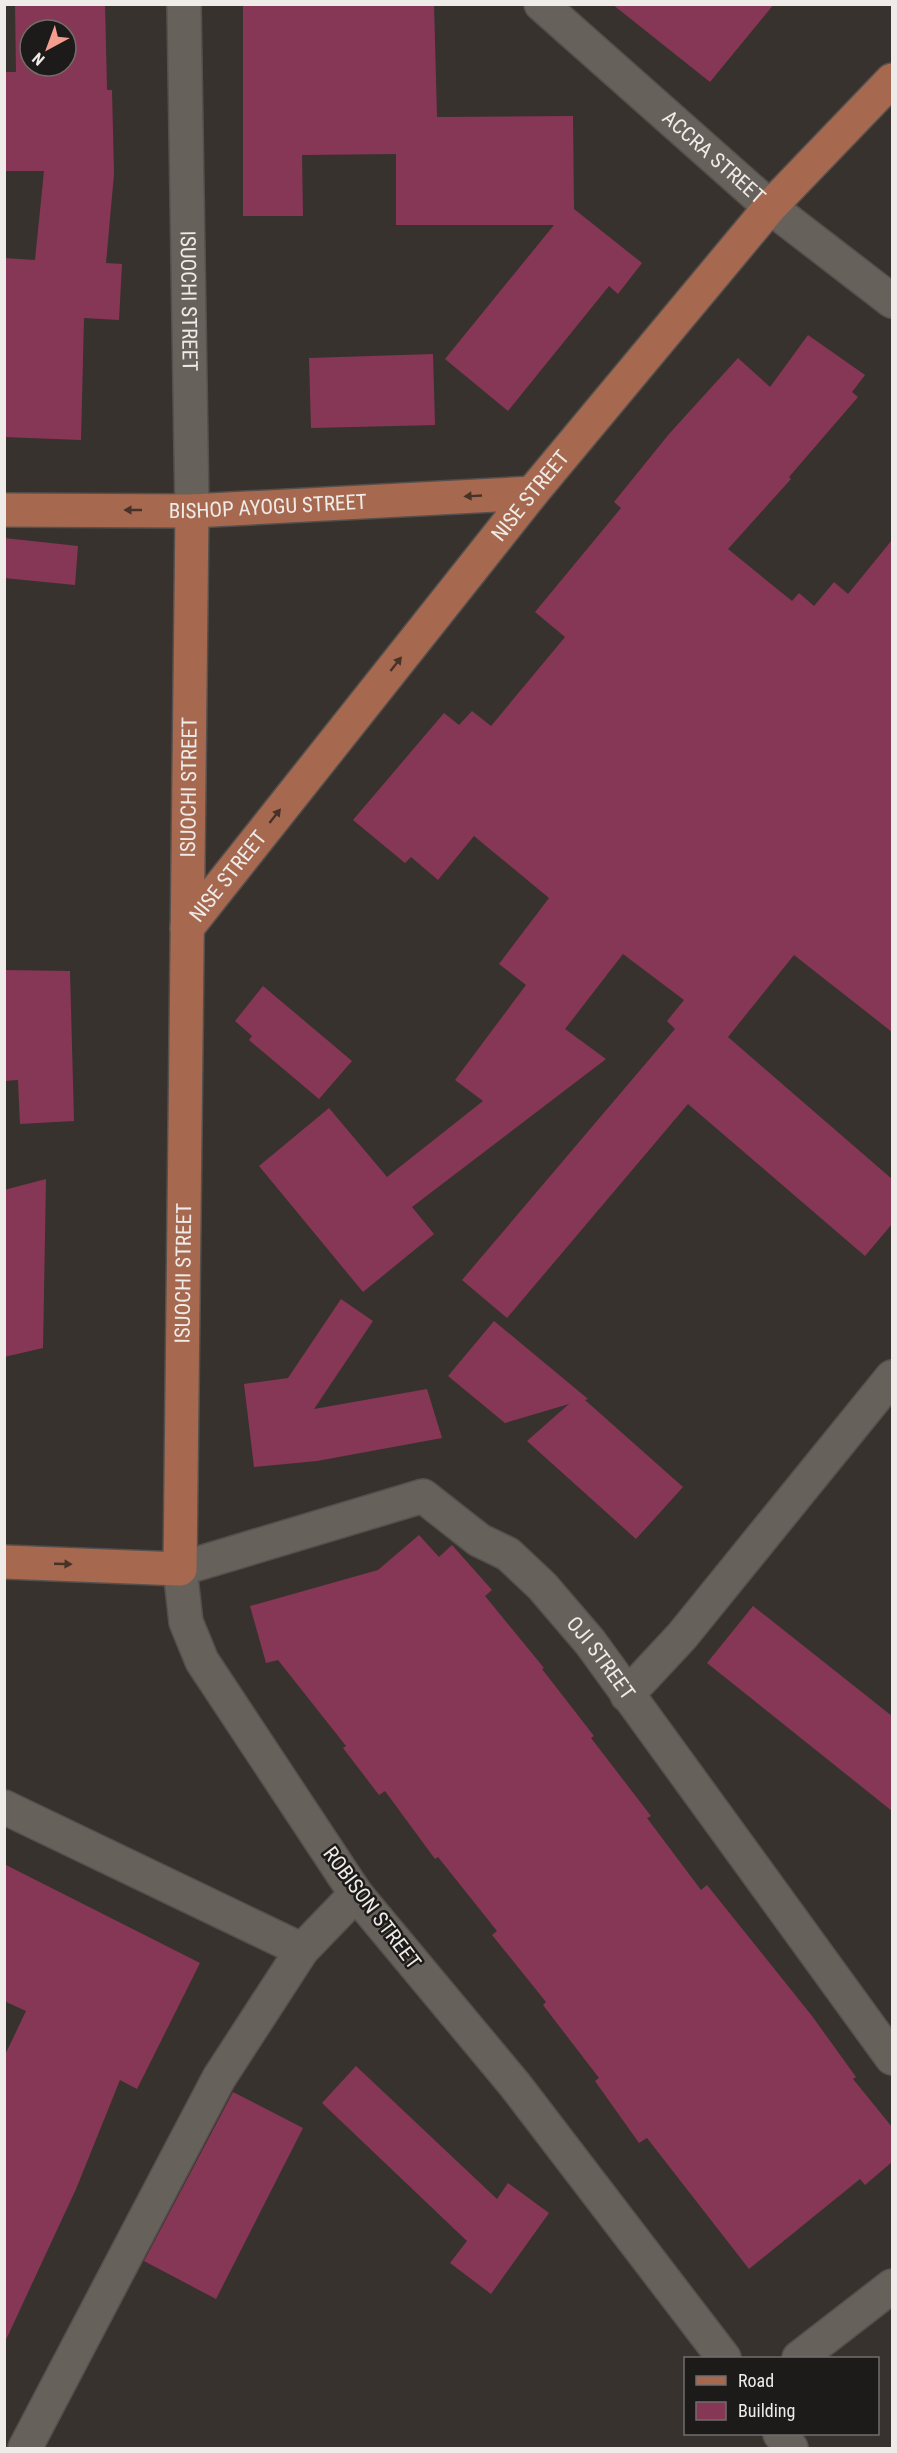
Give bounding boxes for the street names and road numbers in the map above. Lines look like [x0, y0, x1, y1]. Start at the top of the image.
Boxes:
street label: ACCRA STREET [658, 105, 770, 209]
street label: ISUOCHI STREET [176, 230, 202, 372]
street label: NISE STREET [487, 446, 574, 546]
street label: BISHOP AYOGU STREET [169, 490, 368, 523]
street label: ISUOCHI STREET [176, 717, 202, 858]
street label: NISE STREET [185, 826, 271, 927]
street label: ISUOCHI STREET [171, 1203, 196, 1344]
street label: OJI STREET [562, 1612, 640, 1704]
street label: ROBISON STREET [318, 1842, 426, 1974]

